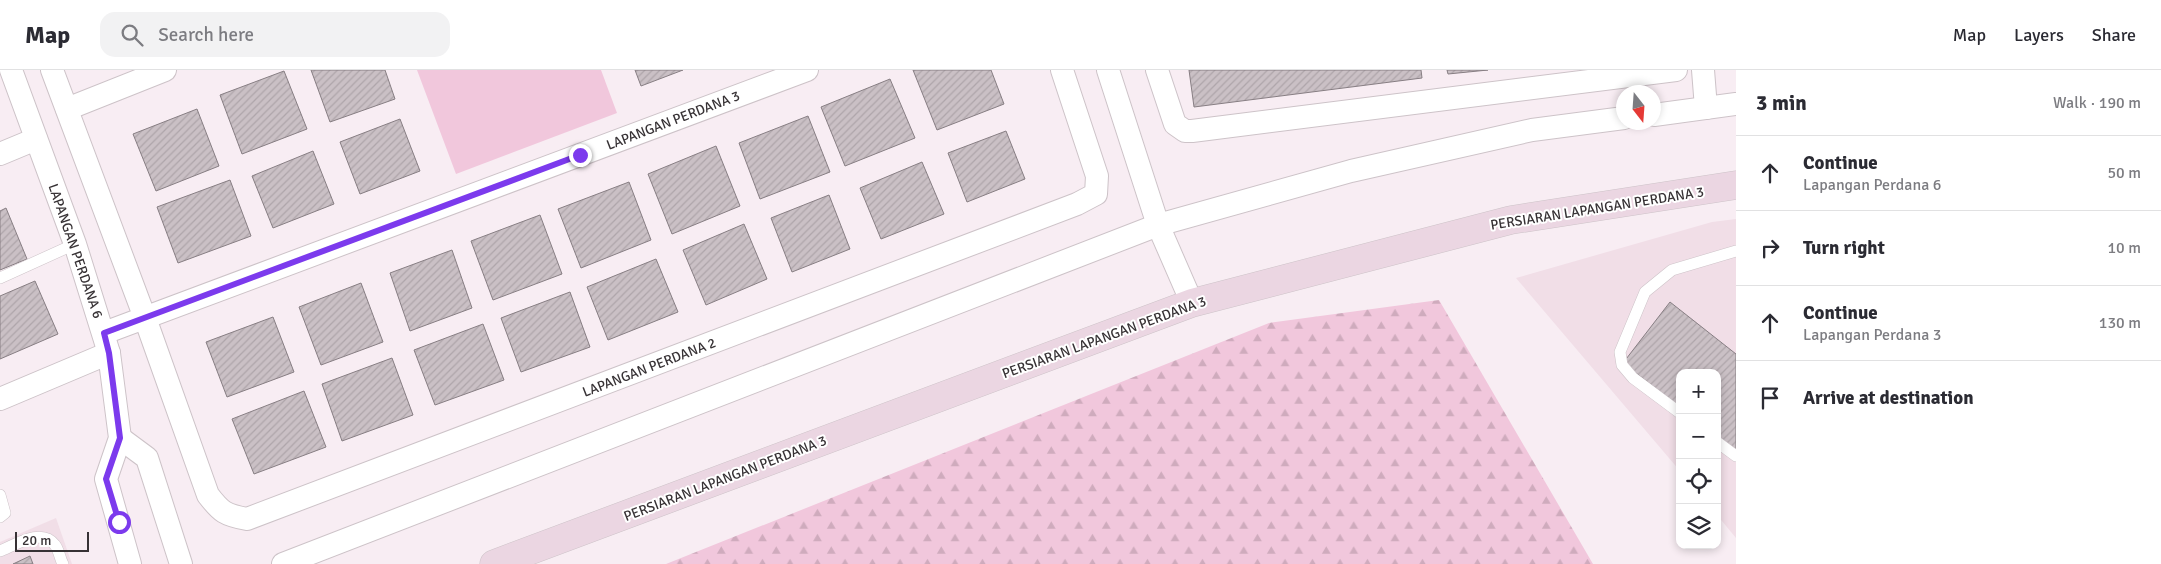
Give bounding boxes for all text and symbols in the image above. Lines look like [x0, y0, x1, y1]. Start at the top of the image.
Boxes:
search box [100, 12, 450, 57]
text: Map [25, 20, 70, 50]
icon: search [118, 21, 146, 49]
text: Search here [158, 23, 254, 47]
text: Map [1953, 24, 1986, 46]
text: Layers [2014, 24, 2064, 46]
text: Share [2092, 24, 2136, 46]
north arrow [1616, 85, 1661, 130]
street label: LAPANGAN PERDANA 3 [604, 87, 742, 154]
text: 3 min [1756, 90, 1807, 116]
text: Walk · 190 m [2053, 93, 2141, 113]
route end [569, 144, 592, 167]
text: Continue [1803, 151, 1878, 175]
icon: ahead [1756, 159, 1784, 187]
text: 50 m [2107, 163, 2141, 183]
text: Lapangan Perdana 6 [1803, 175, 1941, 195]
street label: LAPANGAN PERDANA 6 [44, 182, 107, 321]
street label: PERSIARAN LAPANGAN PERDANA 3 [1489, 183, 1705, 234]
icon: right [1756, 234, 1784, 262]
text: Turn right [1803, 236, 1885, 260]
text: 10 m [2107, 238, 2141, 258]
street label: PERSIARAN LAPANGAN PERDANA 3 [1000, 293, 1208, 382]
text: Continue [1803, 301, 1878, 325]
icon: ahead [1756, 309, 1784, 337]
text: 130 m [2099, 313, 2141, 333]
text: Lapangan Perdana 3 [1803, 325, 1941, 345]
street label: LAPANGAN PERDANA 2 [580, 334, 718, 401]
map controls [1676, 369, 1721, 549]
button: + [1676, 369, 1721, 414]
icon: arrive [1756, 384, 1784, 412]
text: Arrive at destination [1803, 386, 1974, 410]
button: − [1676, 414, 1721, 459]
street label: PERSIARAN LAPANGAN PERDANA 3 [621, 432, 829, 525]
button: locate [1676, 459, 1721, 504]
button: layers [1676, 504, 1721, 549]
route start [108, 511, 131, 534]
scale bar [15, 529, 89, 552]
text: 20 m [22, 532, 51, 549]

